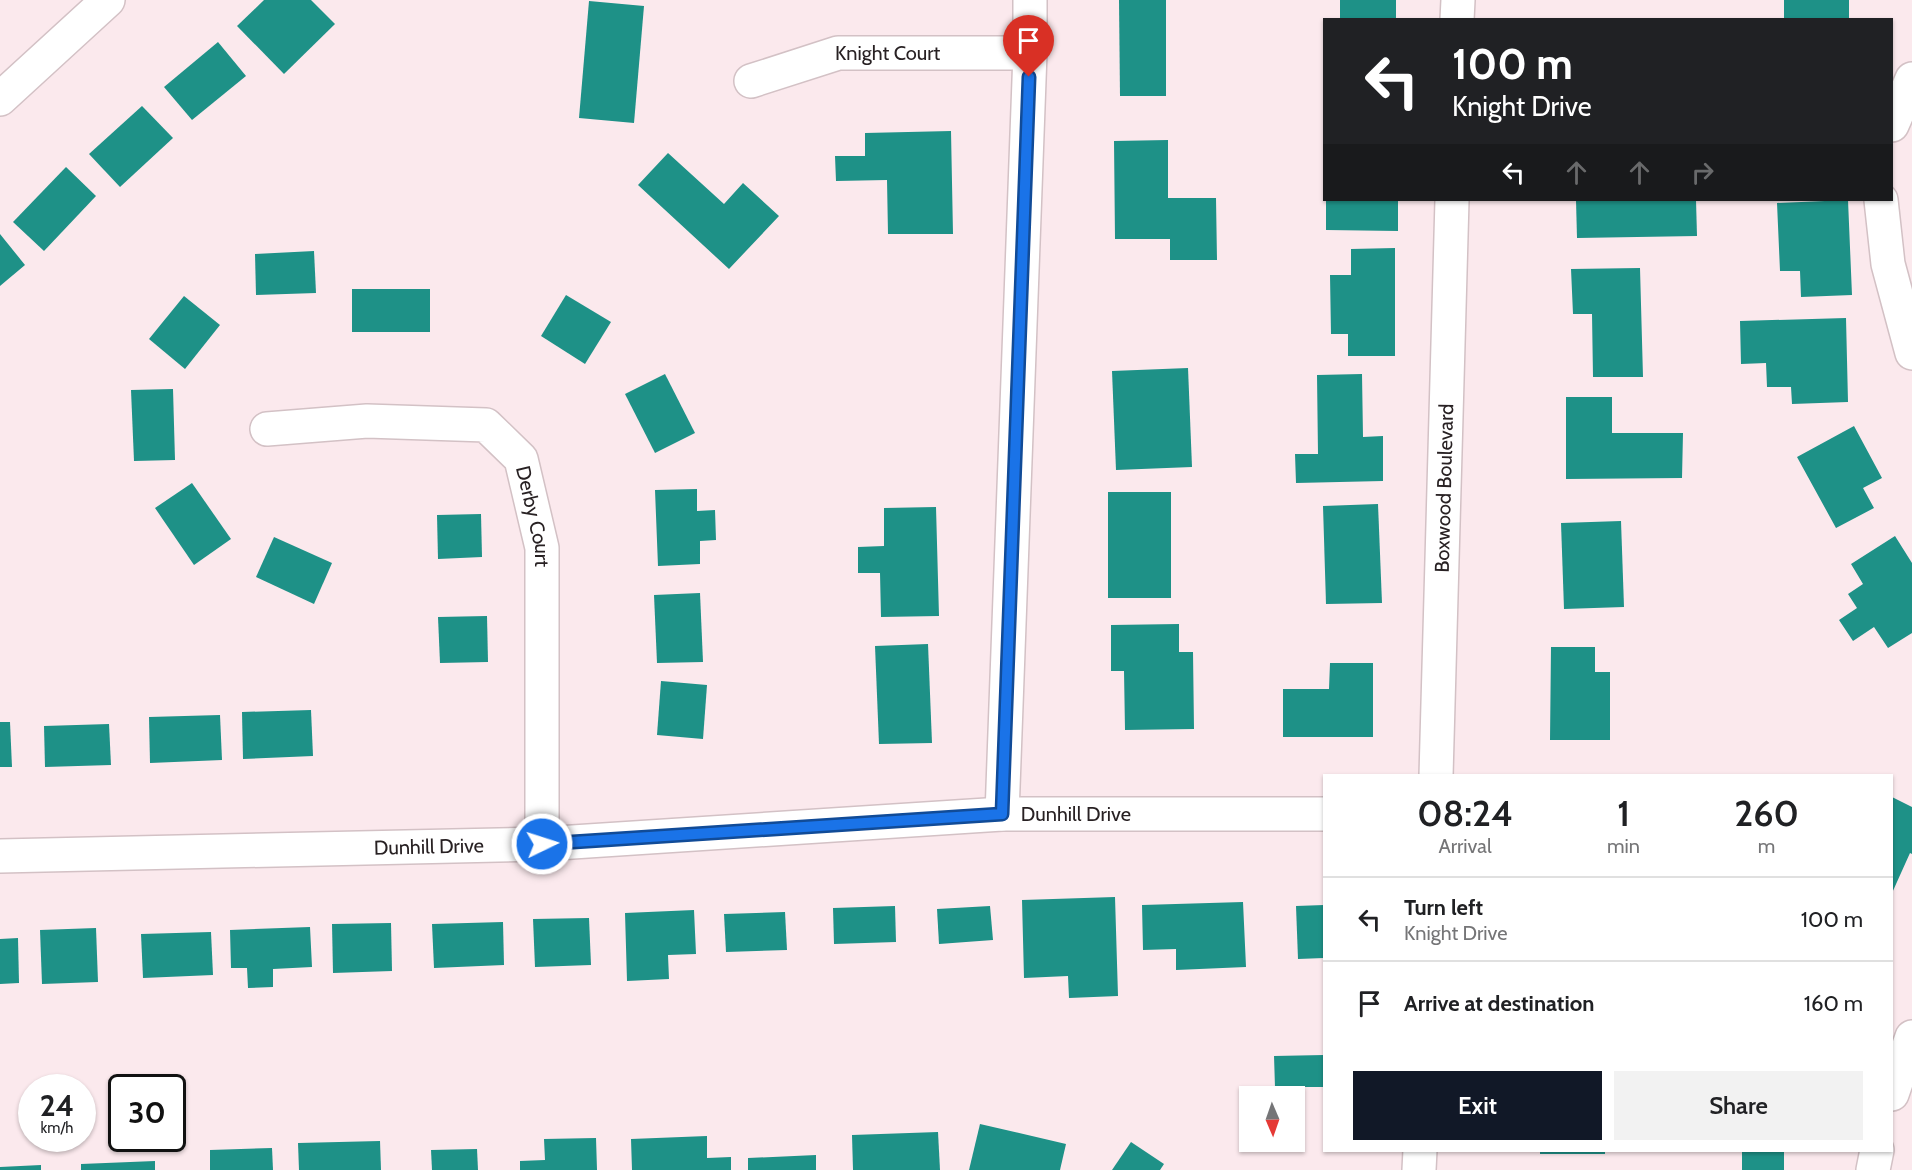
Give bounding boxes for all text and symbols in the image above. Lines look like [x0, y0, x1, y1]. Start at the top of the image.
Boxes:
pin [1003, 15, 1054, 77]
icon: arrive [1012, 24, 1045, 57]
text: 100 m [1452, 38, 1573, 90]
street label: Knight Court [835, 41, 940, 65]
icon: left [1353, 42, 1431, 120]
text: Knight Drive [1452, 90, 1592, 123]
icon: left [1497, 156, 1530, 189]
icon: ahead [1560, 156, 1593, 189]
icon: ahead [1623, 156, 1656, 189]
icon: right [1686, 156, 1719, 189]
street label: Boxwood Boulevard [1430, 403, 1458, 573]
street label: Derby Court [511, 463, 554, 567]
text: 08:24 [1417, 791, 1513, 835]
text: 1 [1617, 791, 1630, 835]
text: 260 [1734, 791, 1799, 835]
street label: Dunhill Drive [1021, 802, 1131, 826]
position arrow [510, 812, 574, 876]
street label: Dunhill Drive [374, 833, 484, 860]
text: Arrival [1438, 834, 1492, 858]
text: min [1607, 834, 1640, 858]
text: m [1758, 834, 1775, 858]
text: Turn left [1404, 894, 1483, 921]
icon: left [1353, 903, 1386, 936]
text: 100 m [1801, 906, 1863, 933]
text: Knight Drive [1404, 921, 1507, 945]
icon: arrive [1353, 987, 1386, 1020]
text: Arrive at destination [1404, 990, 1594, 1017]
text: 160 m [1804, 990, 1863, 1017]
button: Exit [1353, 1071, 1602, 1140]
button: Share [1614, 1071, 1863, 1140]
speed limit sign: 30 [108, 1074, 186, 1152]
north arrow [1239, 1086, 1305, 1152]
map controls [1239, 1086, 1305, 1152]
text: 24 [40, 1087, 74, 1124]
text: km/h [41, 1119, 73, 1137]

